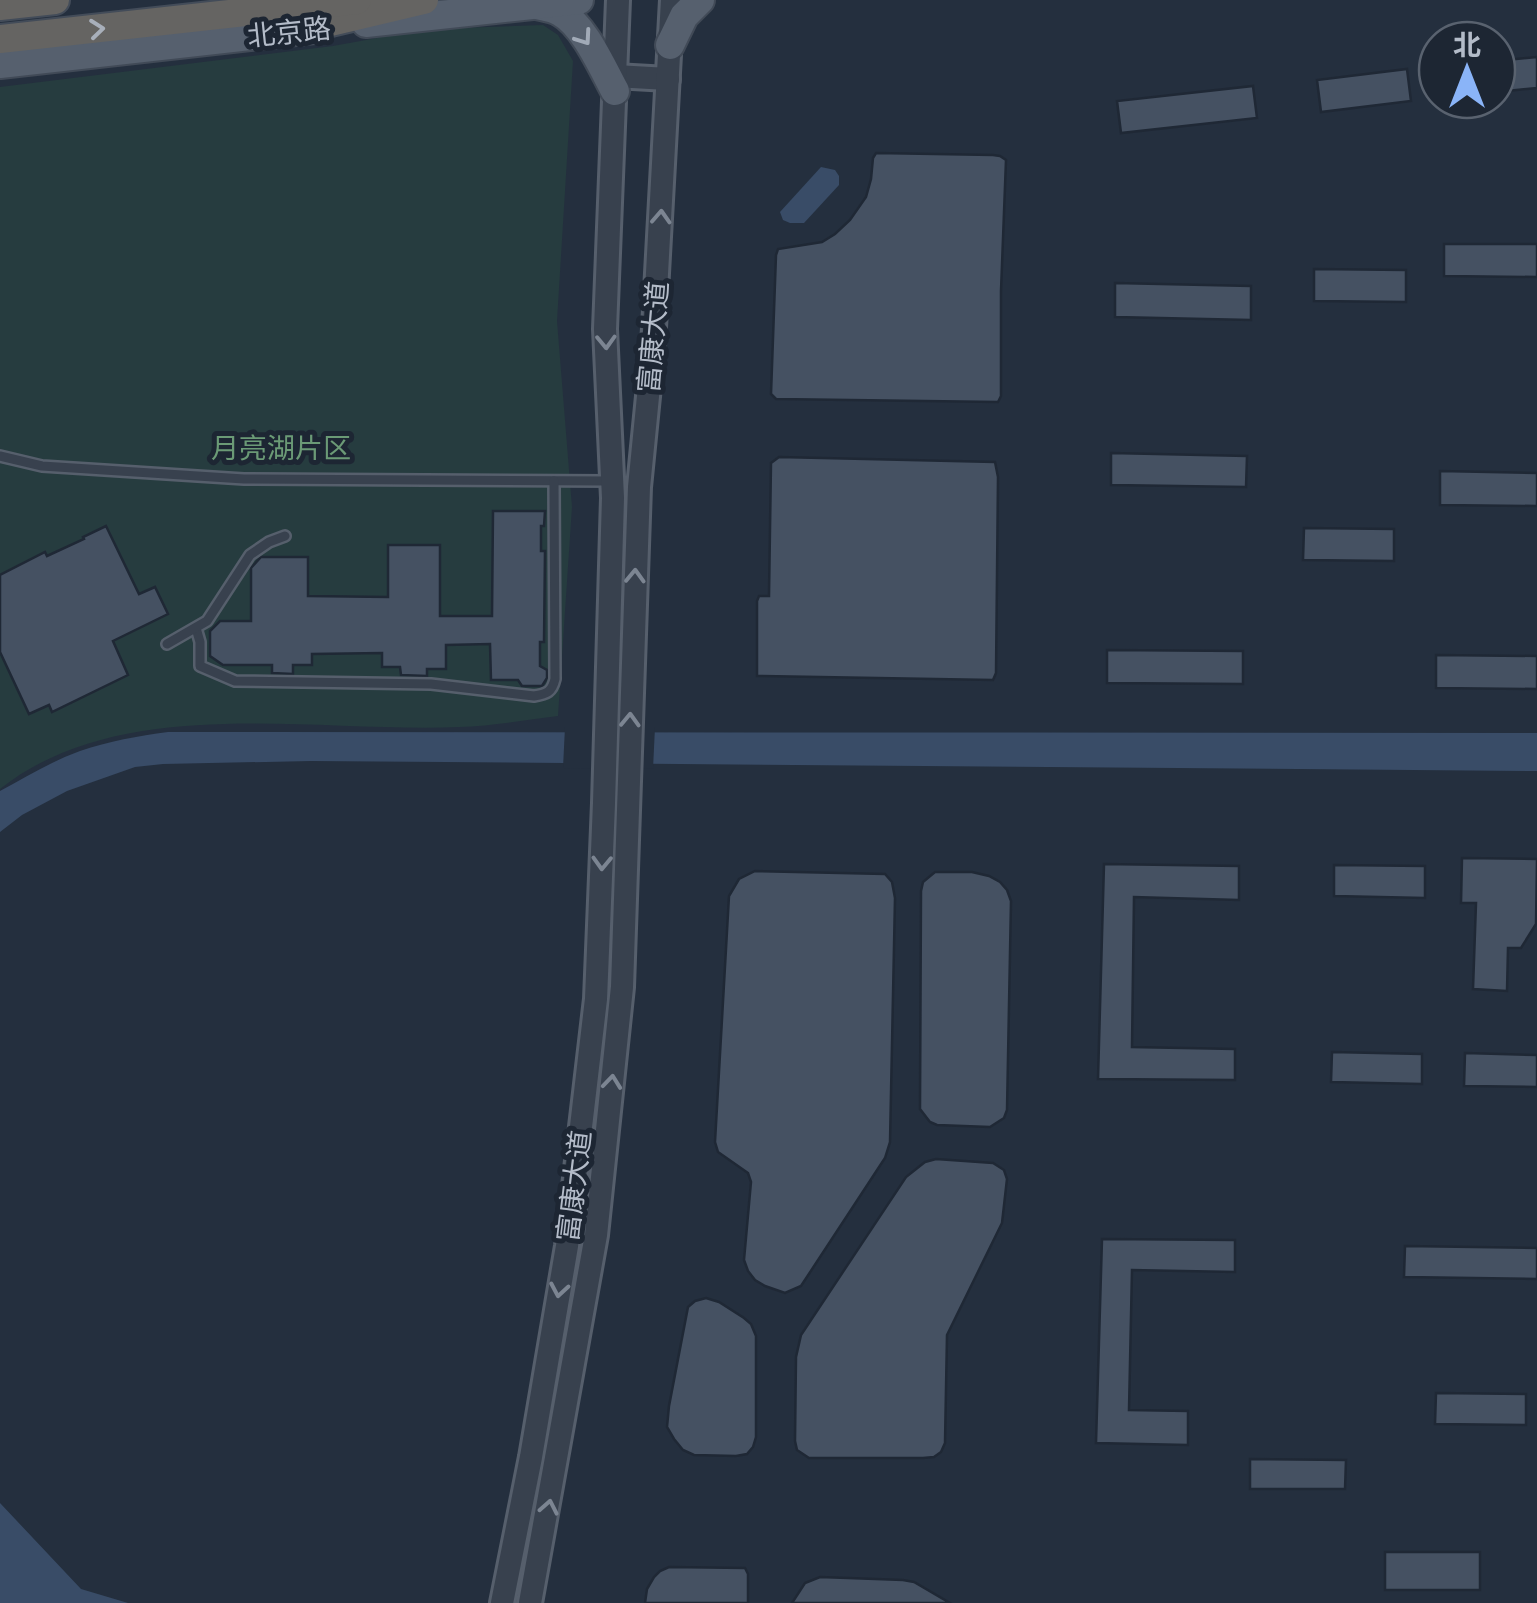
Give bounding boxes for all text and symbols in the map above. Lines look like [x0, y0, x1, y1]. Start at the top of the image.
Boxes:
street label: 北京路 [246, 13, 332, 52]
one-way arrow [89, 19, 105, 40]
north arrow [1417, 20, 1517, 120]
one-way arrow [572, 26, 590, 45]
text: 北 [1453, 30, 1481, 61]
one-way arrow [650, 209, 671, 225]
street label: 富康大道 [633, 280, 674, 394]
one-way arrow [595, 335, 616, 351]
park label: 月亮湖片区 [211, 433, 351, 464]
one-way arrow [625, 568, 646, 584]
one-way arrow [619, 711, 640, 727]
one-way arrow [591, 855, 612, 871]
one-way arrow [601, 1074, 622, 1090]
street label: 富康大道 [552, 1129, 597, 1244]
one-way arrow [550, 1282, 571, 1299]
one-way arrow [537, 1499, 558, 1516]

